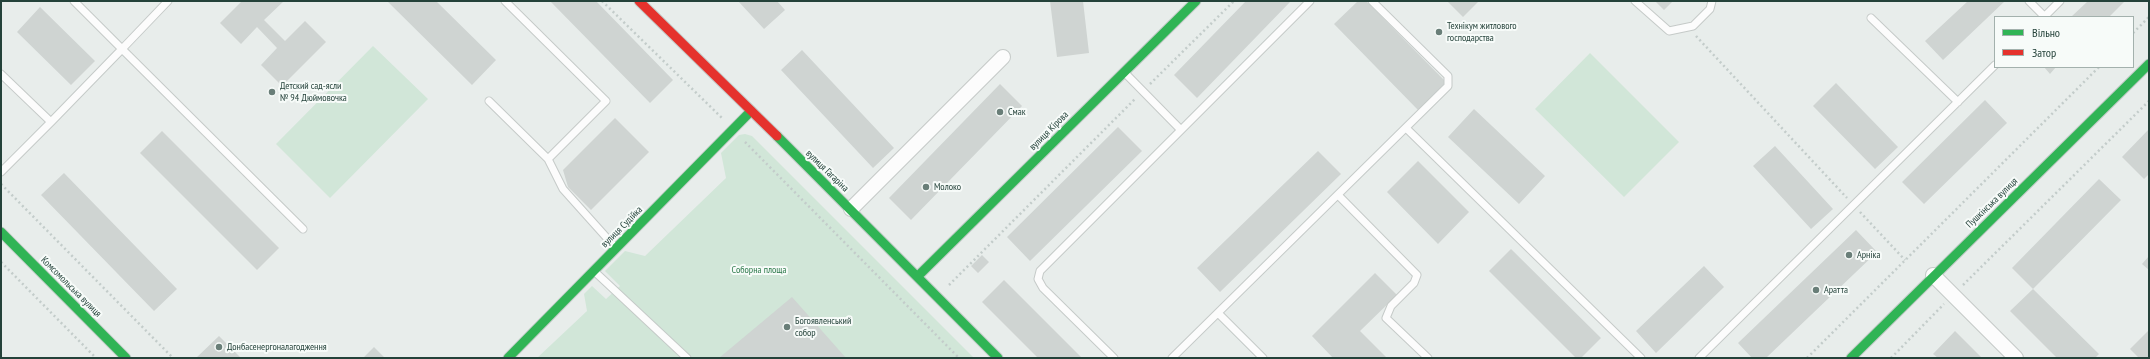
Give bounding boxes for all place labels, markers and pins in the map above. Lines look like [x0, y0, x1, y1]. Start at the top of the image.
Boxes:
place label: Технікум житлового господарства [1447, 20, 1517, 44]
marker: Технікум житлового господарства [1434, 27, 1444, 37]
place label: Детский сад-ясли № 94 Дюймовочка [280, 80, 347, 104]
marker: Детский сад-ясли № 94 Дюймовочка [267, 87, 277, 97]
place label: Смак [1008, 106, 1026, 118]
marker: Смак [995, 107, 1005, 117]
place label: Молоко [934, 181, 961, 193]
marker: Молоко [921, 182, 931, 192]
place label: Арніка [1857, 249, 1880, 261]
marker: Арніка [1844, 250, 1854, 260]
place label: Аратта [1824, 284, 1848, 296]
marker: Аратта [1811, 285, 1821, 295]
place label: Богоявленський собор [795, 315, 851, 338]
marker: Богоявленський собор [782, 322, 792, 332]
place label: Донбасенергоналагодження [227, 341, 327, 353]
marker: Донбасенергоналагодження [214, 342, 224, 352]

